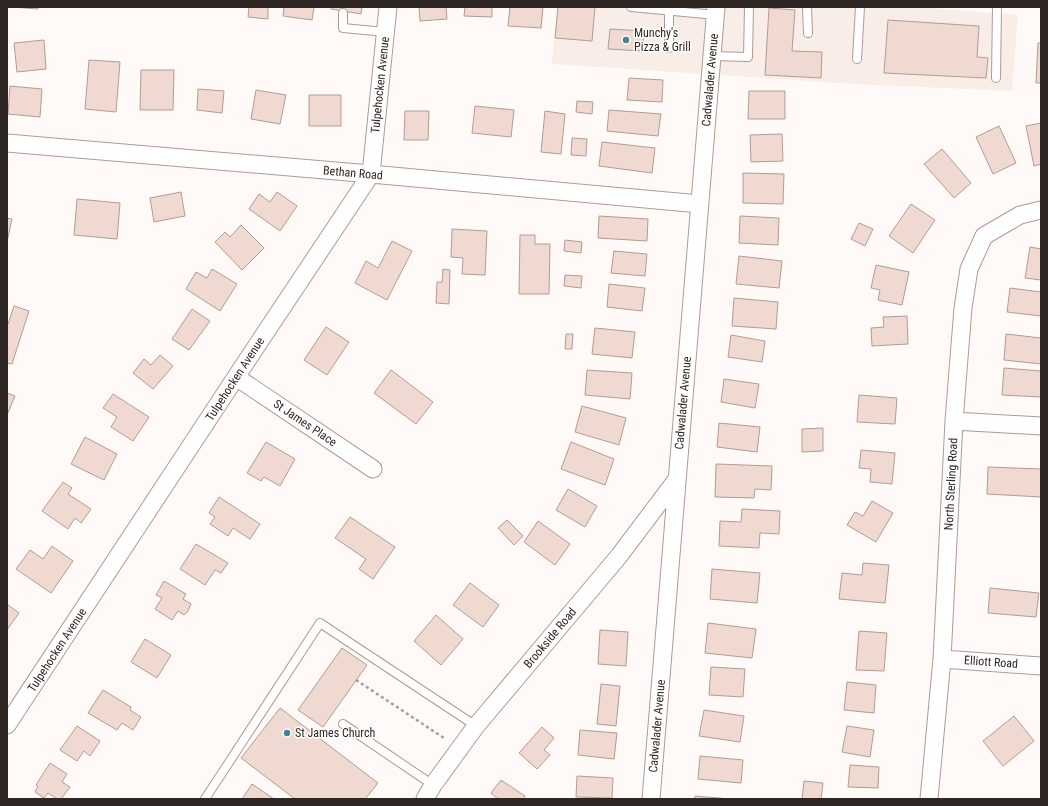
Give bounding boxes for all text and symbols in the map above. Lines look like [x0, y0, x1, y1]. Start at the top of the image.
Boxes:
place label: Munchy's Pizza & Grill [634, 26, 691, 54]
street label: Cadwalader Avenue [699, 33, 721, 127]
marker: Munchy's Pizza & Grill [621, 35, 631, 45]
street label: Tulpehocken Avenue [368, 36, 392, 134]
street label: Bethan Road [323, 163, 384, 183]
street label: Tulpehocken Avenue [203, 334, 268, 424]
street label: Cadwalader Avenue [672, 356, 694, 450]
street label: St James Place [271, 397, 340, 449]
street label: North Sterling Road [942, 437, 960, 531]
street label: Tulpehocken Avenue [25, 605, 90, 695]
street label: Brookside Road [521, 605, 579, 671]
street label: Elliott Road [963, 653, 1019, 671]
street label: Cadwalader Avenue [646, 679, 668, 773]
place label: St James Church [295, 726, 375, 740]
marker: St James Church [282, 728, 292, 738]

